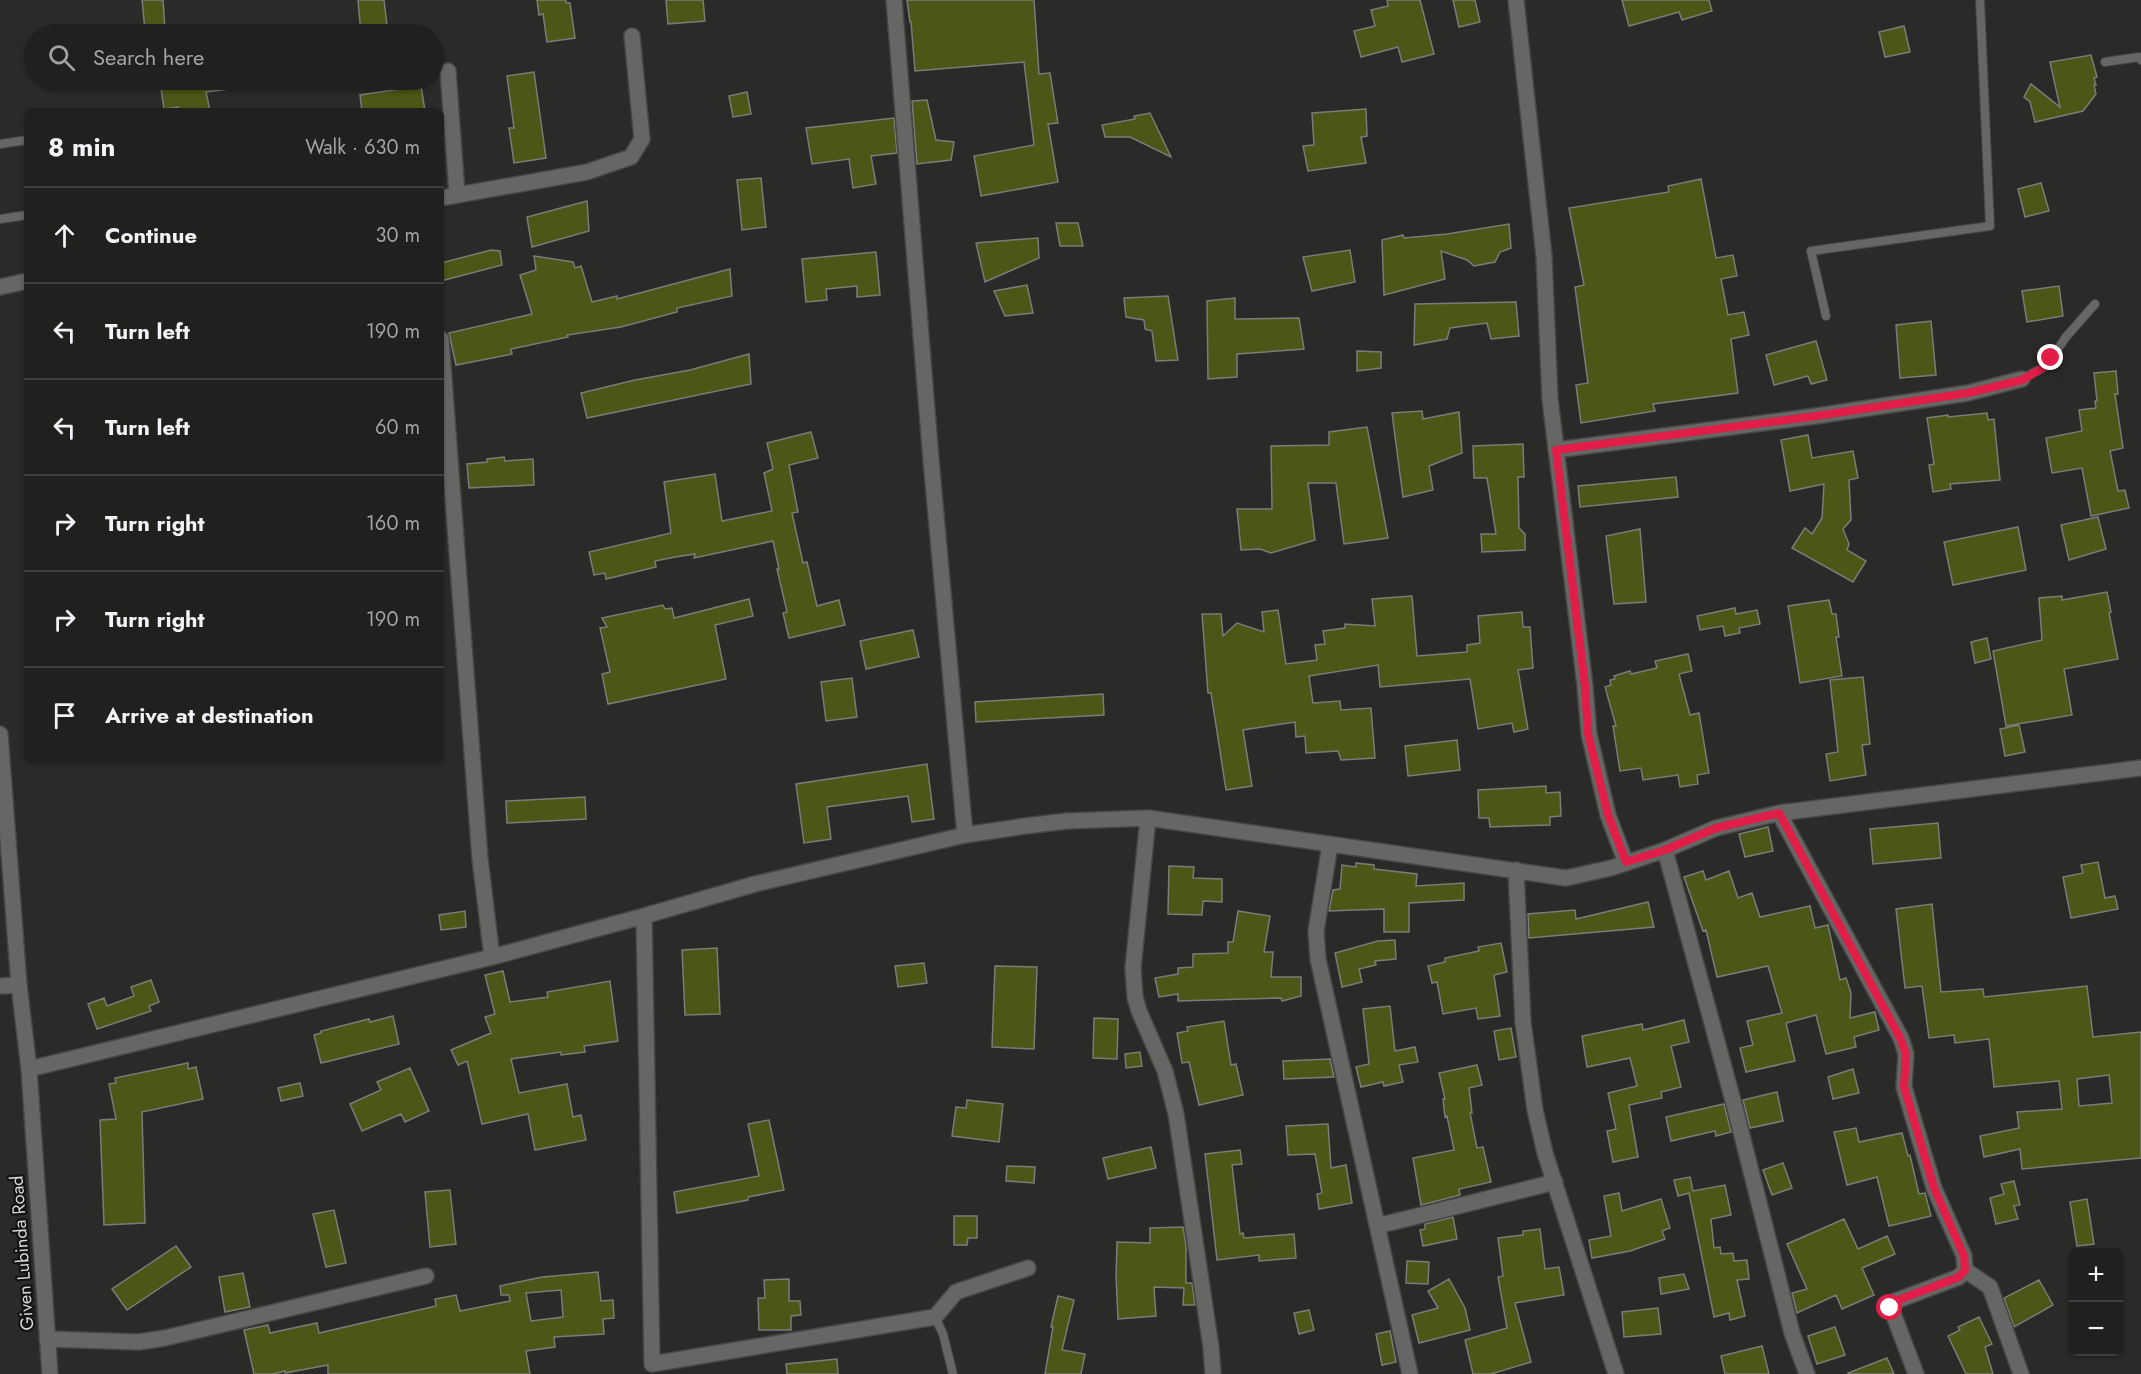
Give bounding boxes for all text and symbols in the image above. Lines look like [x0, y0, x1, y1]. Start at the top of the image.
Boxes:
search box [24, 24, 444, 90]
icon: search [45, 41, 78, 74]
text: Search here [93, 41, 204, 73]
text: 8 min [48, 128, 116, 166]
text: Walk · 630 m [305, 133, 420, 162]
icon: ahead [48, 219, 81, 252]
text: Continue [105, 219, 197, 251]
text: 30 m [375, 221, 420, 250]
icon: left [48, 315, 81, 348]
text: Turn left [105, 315, 190, 347]
text: 190 m [366, 317, 420, 346]
route end [2037, 344, 2063, 370]
icon: left [48, 411, 81, 444]
text: Turn left [105, 411, 190, 443]
text: 60 m [375, 413, 420, 442]
icon: right [48, 507, 81, 540]
text: Turn right [105, 507, 205, 539]
text: 160 m [366, 509, 420, 538]
icon: right [48, 603, 81, 636]
text: Turn right [105, 603, 205, 635]
text: 190 m [366, 605, 420, 634]
icon: arrive [48, 699, 81, 732]
text: Arrive at destination [105, 699, 314, 731]
street label: Given Lubinda Road [4, 1175, 40, 1331]
map controls [2069, 1248, 2123, 1356]
button: + [2069, 1248, 2123, 1302]
route start [1876, 1294, 1902, 1320]
button: − [2069, 1302, 2123, 1356]

